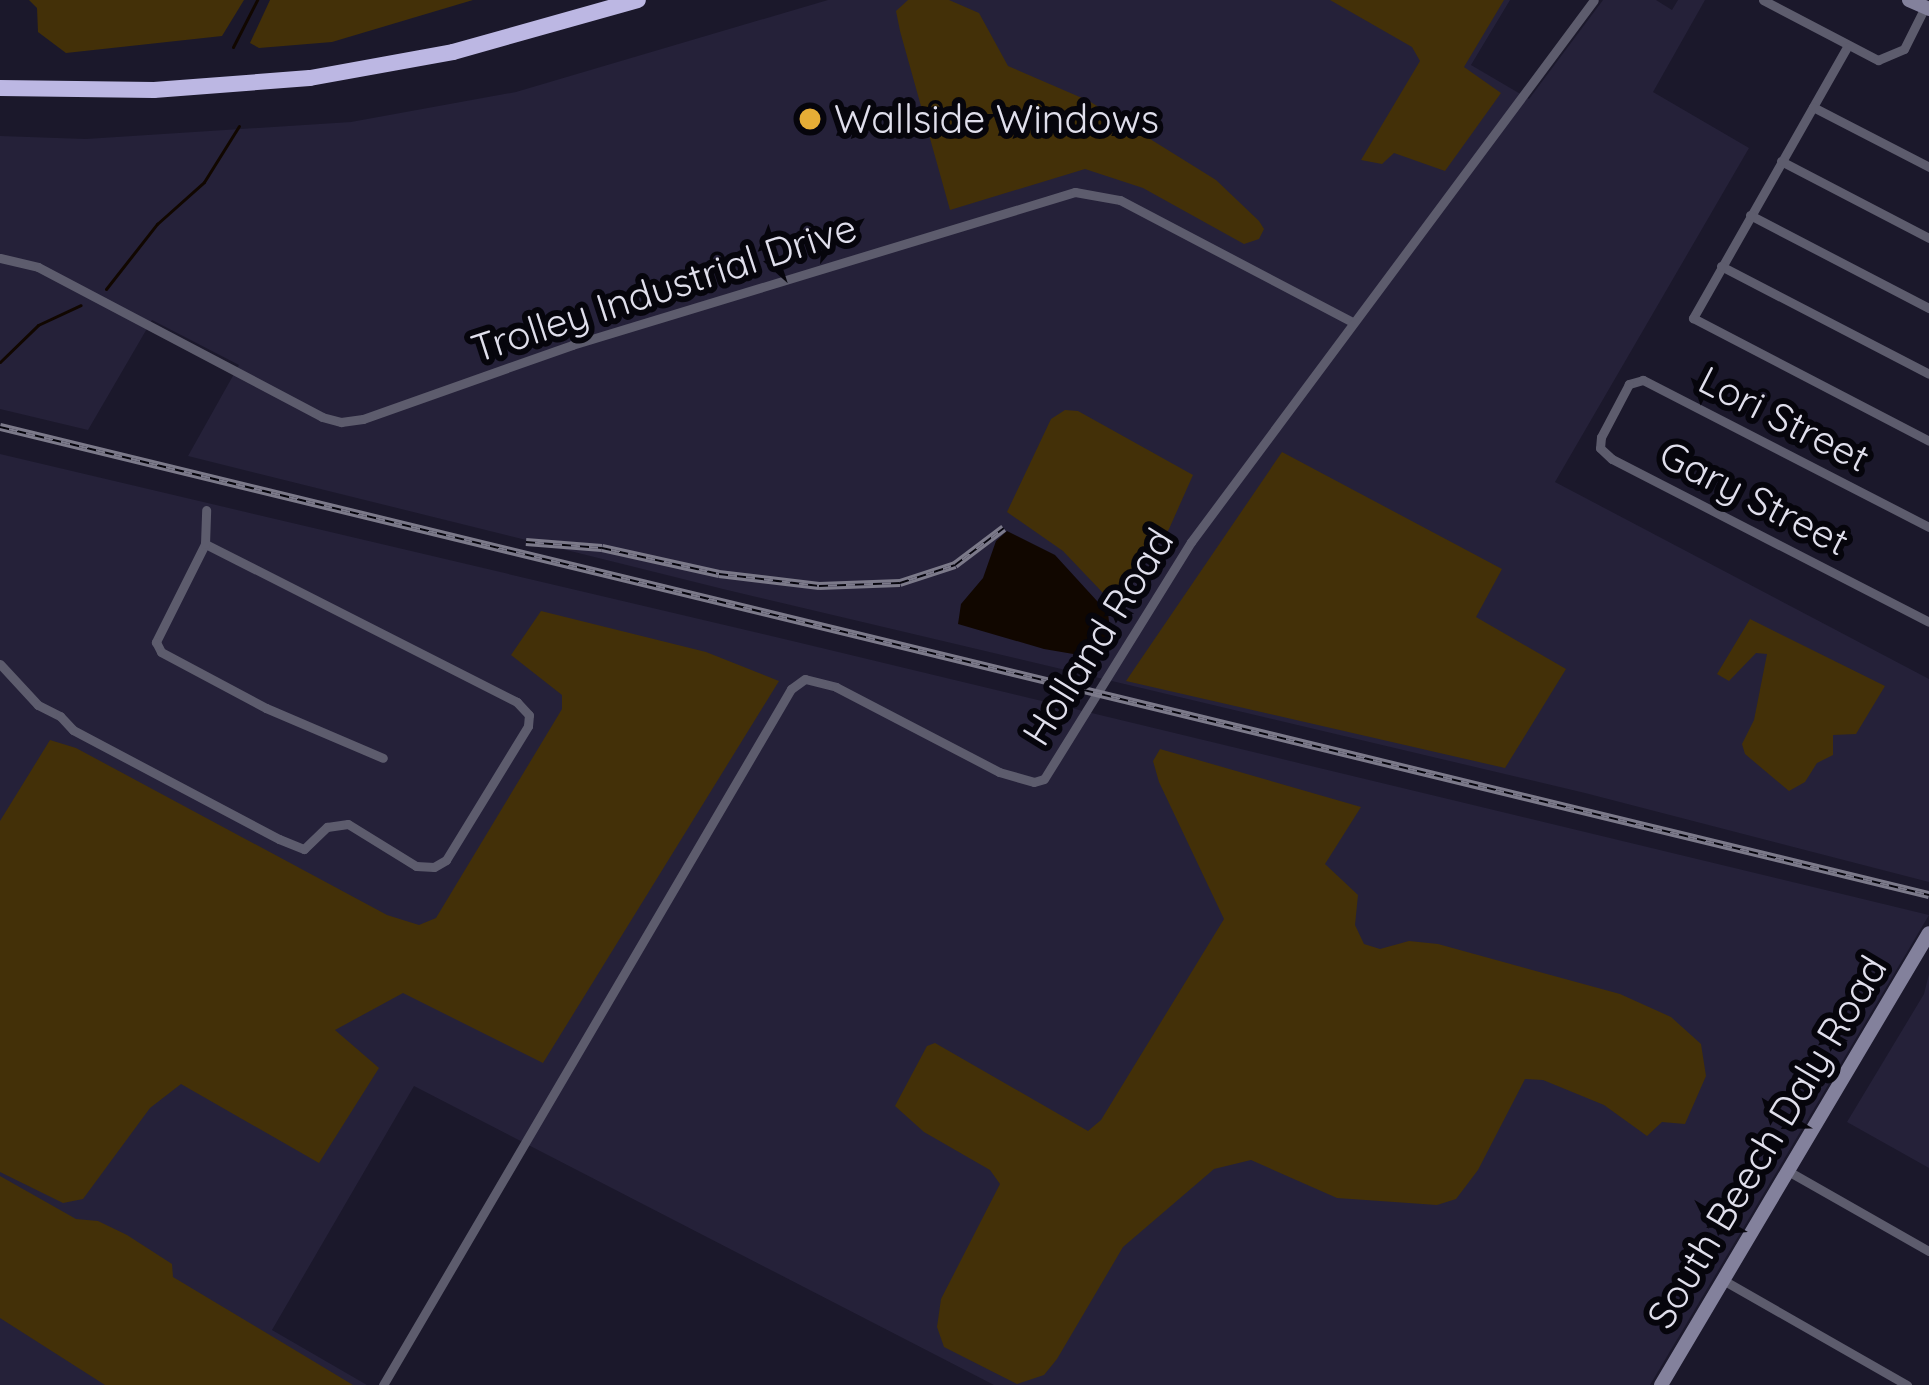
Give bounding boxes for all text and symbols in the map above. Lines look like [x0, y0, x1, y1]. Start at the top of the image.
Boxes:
place label: Wallside Windows [834, 96, 1159, 142]
marker: Wallside Windows [797, 106, 823, 132]
street label: Trolley Industrial Drive [466, 204, 862, 372]
street label: Lori Street [1691, 356, 1877, 482]
street label: Gary Street [1652, 430, 1856, 566]
street label: Holland Road [1013, 520, 1183, 754]
street label: South Beech Daly Road [1637, 947, 1897, 1337]

